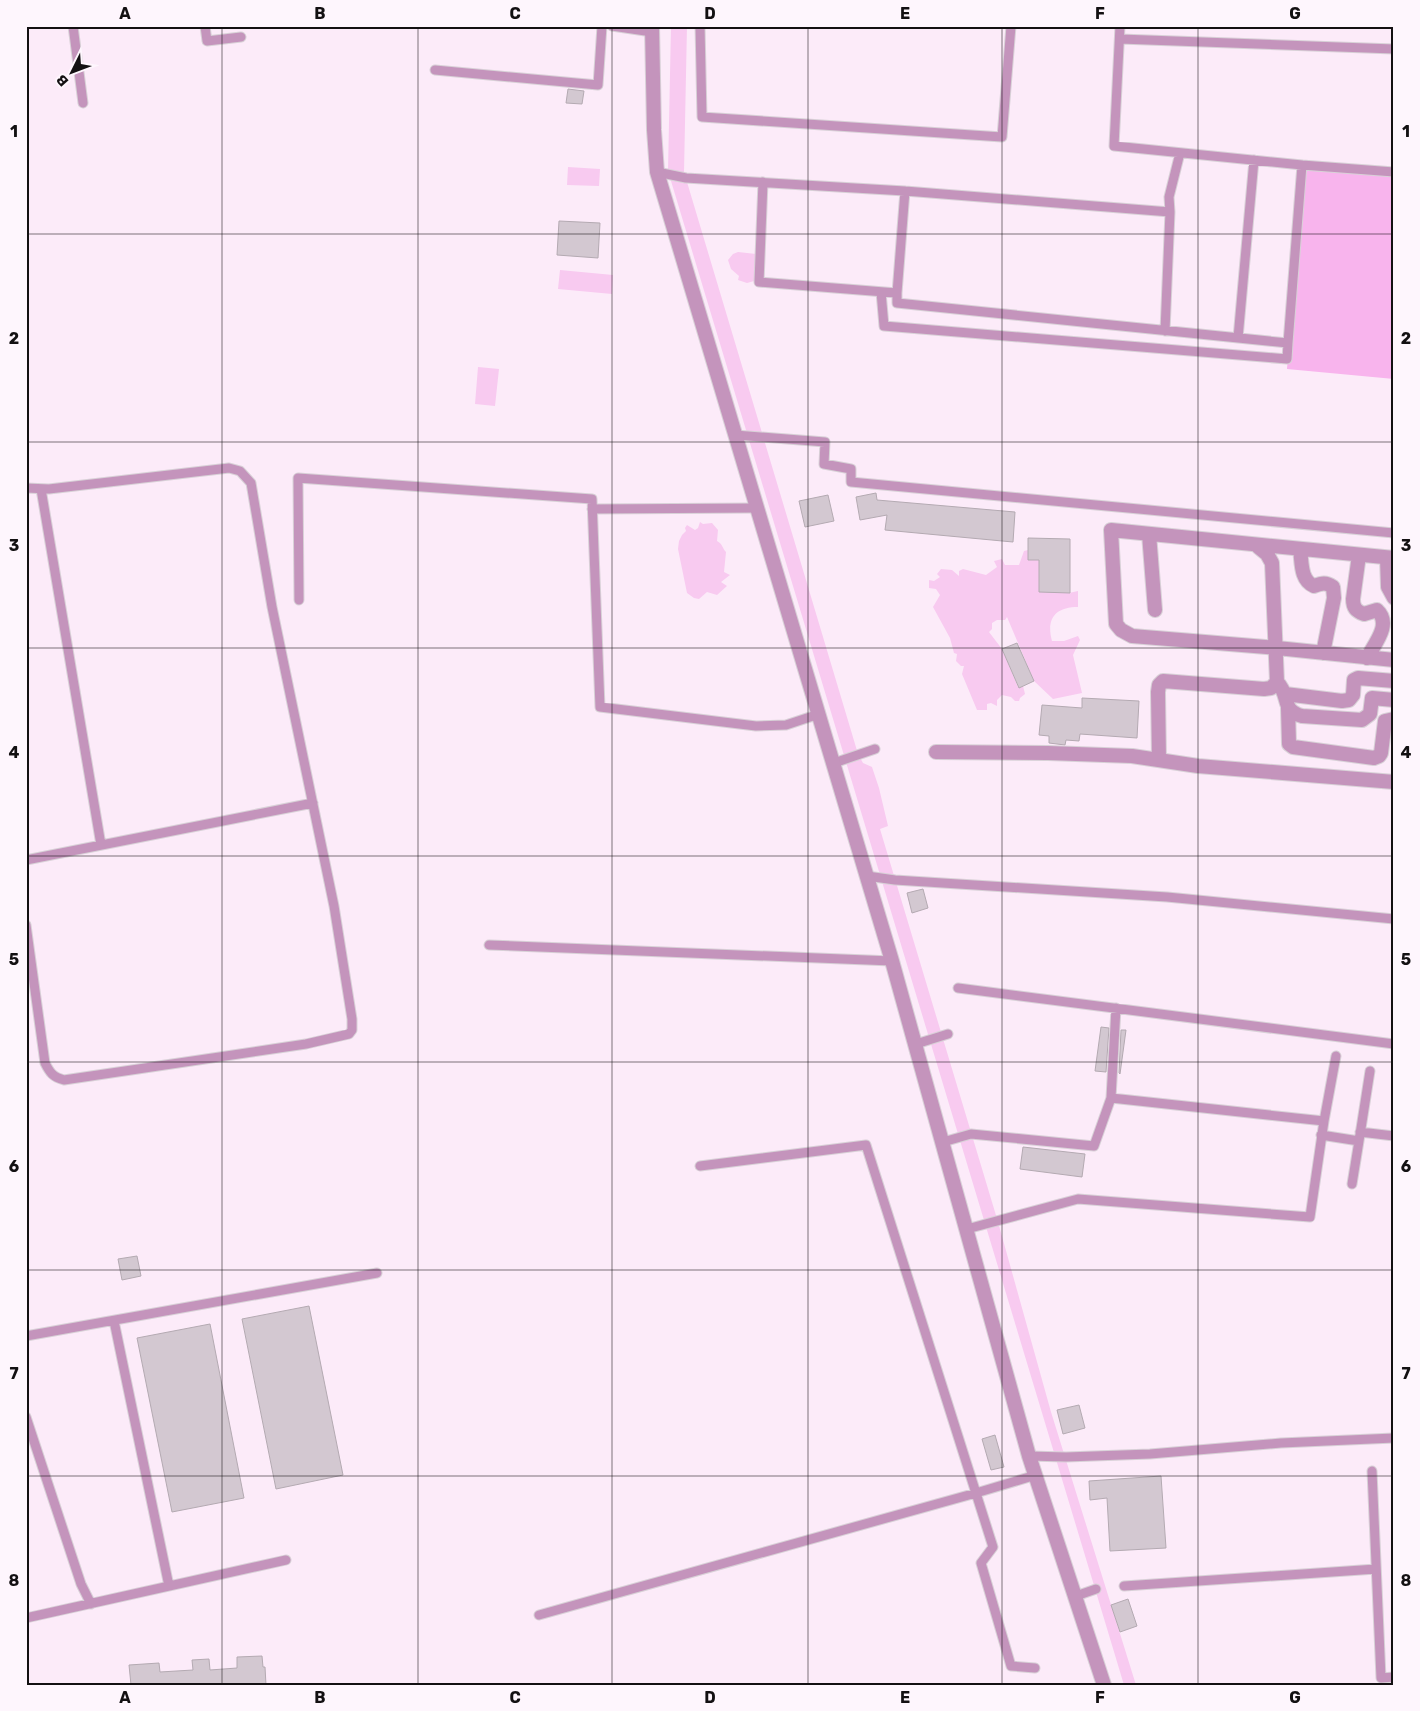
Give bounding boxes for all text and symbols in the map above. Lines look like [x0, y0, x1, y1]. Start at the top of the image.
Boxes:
text: A [119, 4, 131, 23]
text: B [314, 4, 326, 23]
text: C [509, 4, 521, 23]
text: D [704, 4, 716, 23]
text: E [900, 4, 910, 23]
text: F [1095, 4, 1105, 23]
text: G [1289, 4, 1301, 23]
north arrow [48, 48, 98, 98]
text: B [53, 71, 72, 90]
text: 1 [10, 122, 18, 141]
text: 1 [1402, 122, 1410, 141]
text: 2 [9, 329, 19, 348]
text: 2 [1401, 329, 1411, 348]
text: 3 [9, 536, 19, 555]
text: 3 [1401, 536, 1411, 555]
text: 4 [9, 743, 20, 762]
text: 4 [1401, 743, 1412, 762]
text: 5 [9, 950, 19, 969]
text: 5 [1401, 950, 1411, 969]
text: 6 [9, 1157, 19, 1176]
text: 6 [1401, 1157, 1411, 1176]
text: 7 [9, 1364, 19, 1383]
text: 7 [1401, 1364, 1411, 1383]
text: 8 [9, 1571, 20, 1590]
text: 8 [1401, 1571, 1412, 1590]
text: A [119, 1688, 131, 1707]
text: B [314, 1688, 326, 1707]
text: C [509, 1688, 521, 1707]
text: D [704, 1688, 716, 1707]
text: E [900, 1688, 910, 1707]
text: F [1095, 1688, 1105, 1707]
text: G [1289, 1688, 1301, 1707]

